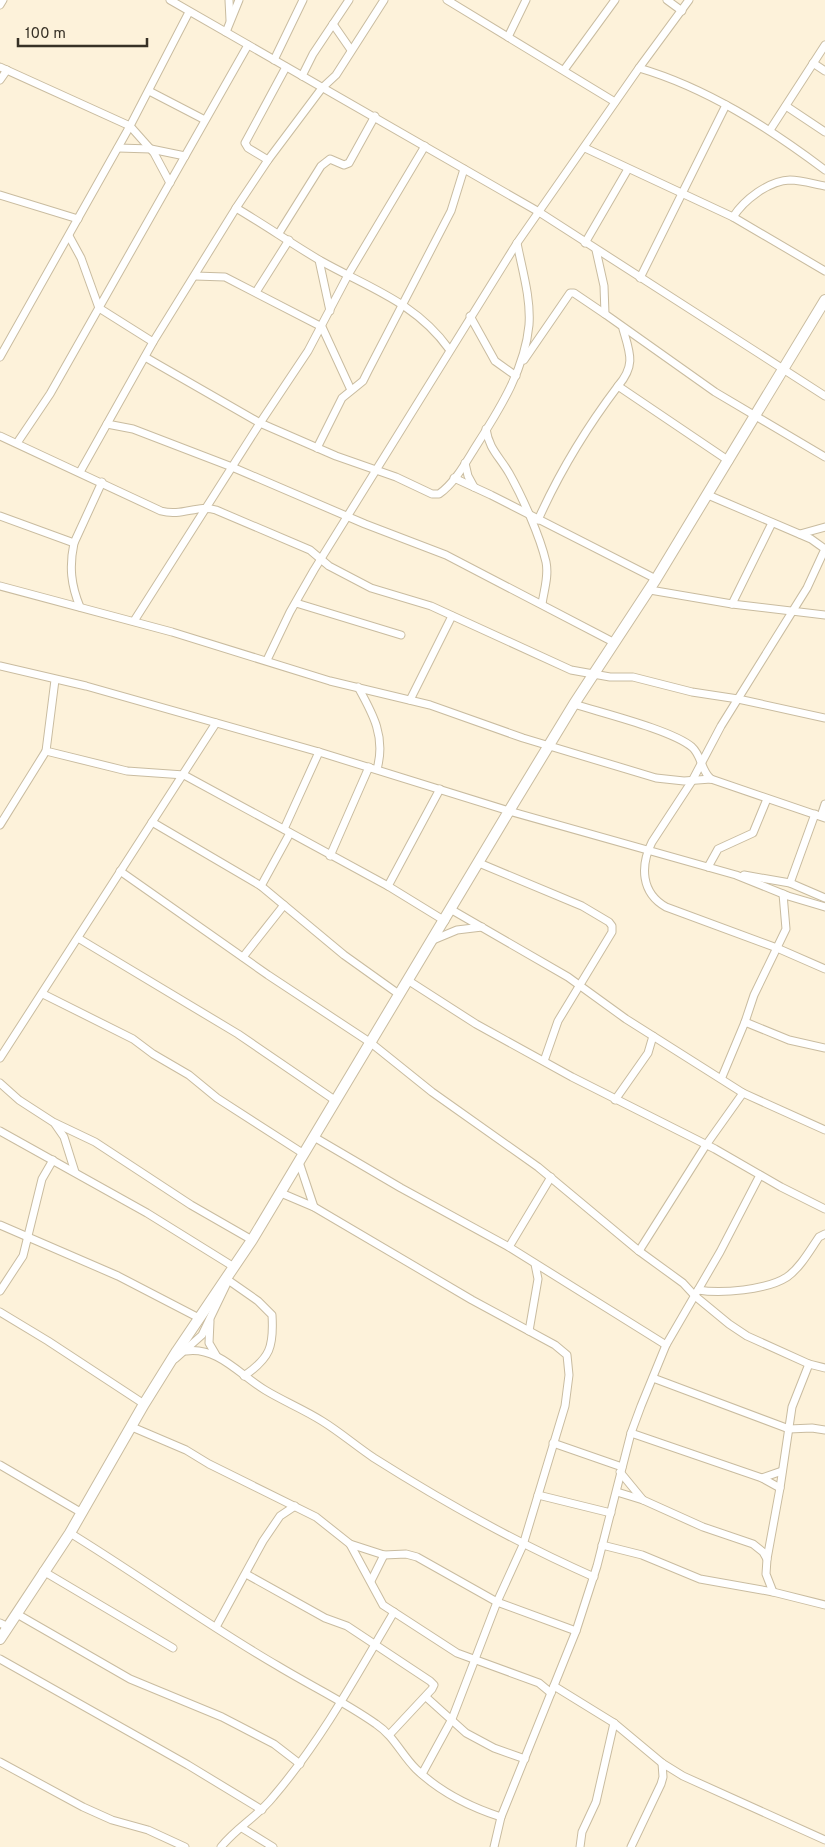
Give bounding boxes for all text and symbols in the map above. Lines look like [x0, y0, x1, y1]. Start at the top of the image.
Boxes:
scale bar [18, 15, 146, 47]
text: 100 m [25, 25, 66, 44]

